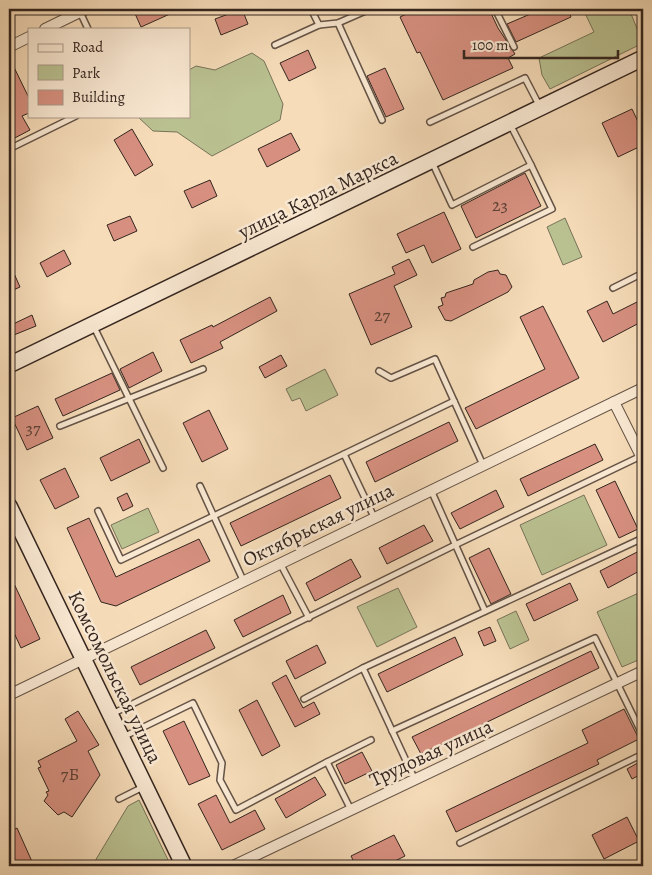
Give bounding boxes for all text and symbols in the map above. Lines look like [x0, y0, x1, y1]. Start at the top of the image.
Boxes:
legend [28, 28, 190, 118]
scale bar [464, 28, 618, 60]
text: 100 m [472, 35, 509, 55]
text: Road [72, 37, 104, 57]
text: Park [72, 63, 101, 83]
text: Building [72, 87, 125, 107]
street label: улица Карла Маркса [233, 144, 403, 246]
house number: 23 [492, 193, 508, 217]
house number: 27 [374, 303, 390, 327]
house number: 37 [25, 416, 41, 440]
street label: Октябрьская улица [238, 476, 399, 573]
street label: Комсомольская улица [61, 586, 169, 769]
street label: Трудовая улица [365, 712, 498, 793]
house number: 7Б [61, 762, 79, 786]

